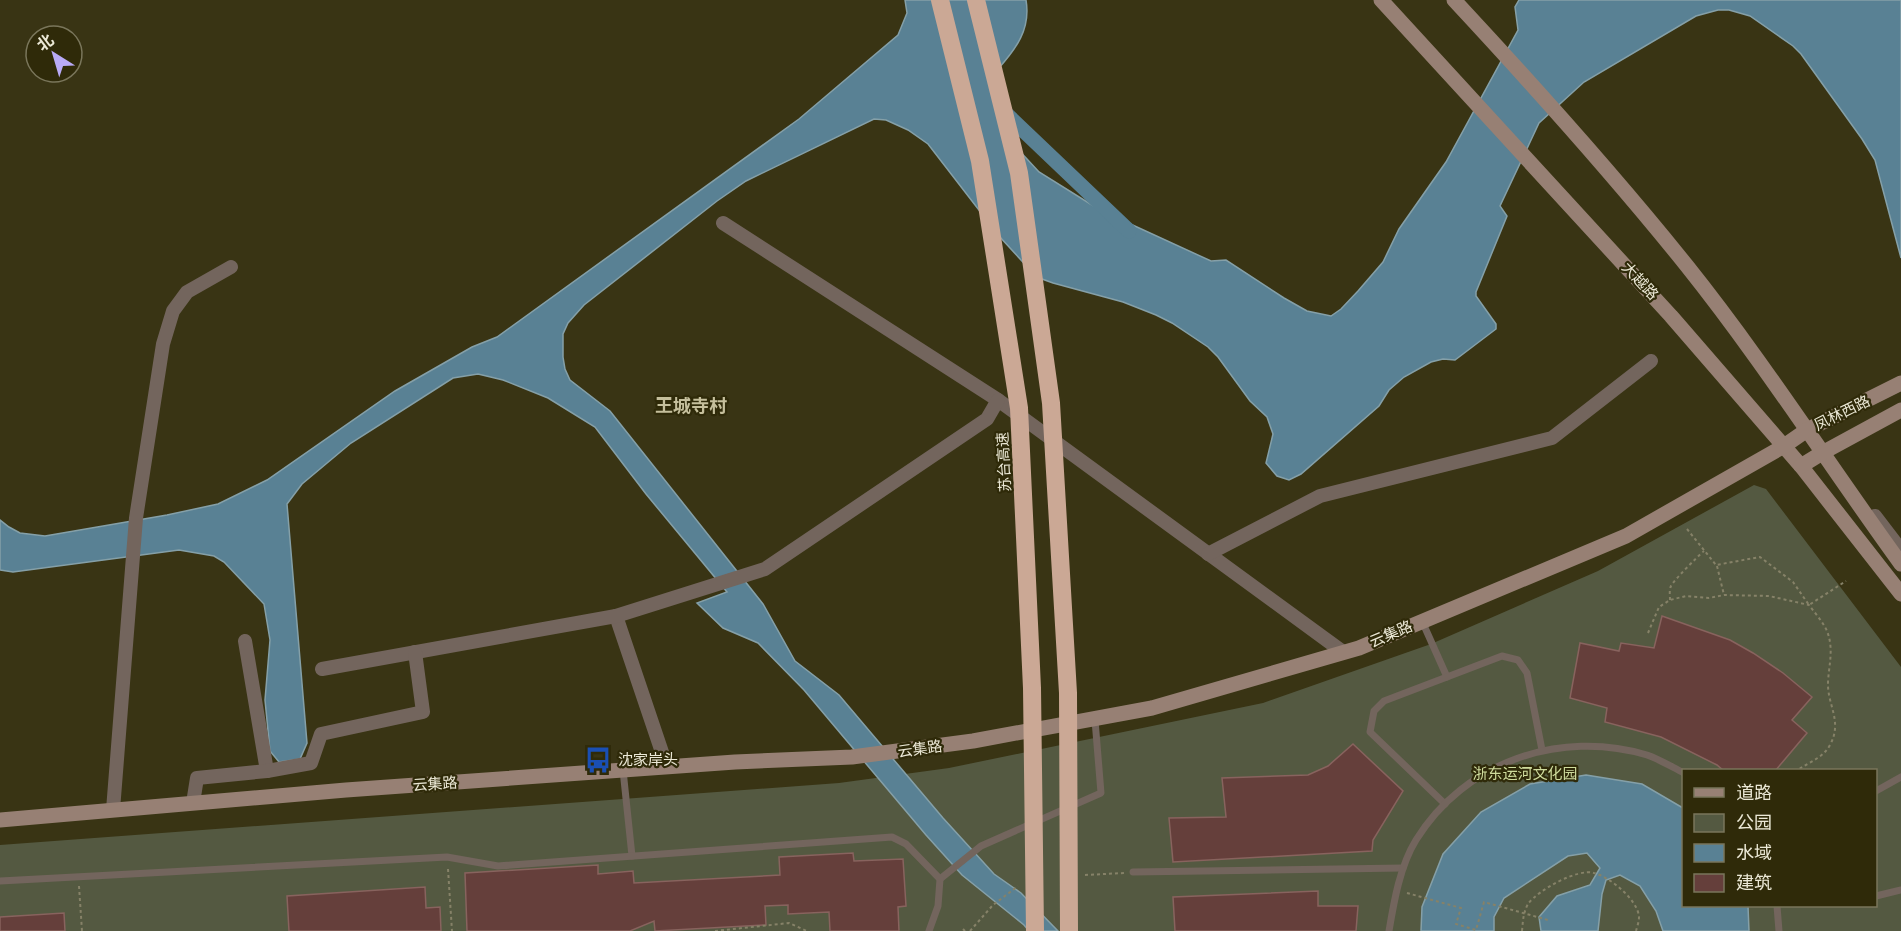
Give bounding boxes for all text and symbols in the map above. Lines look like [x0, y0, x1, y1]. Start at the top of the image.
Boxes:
north arrow [24, 24, 84, 84]
text: 北 [33, 29, 59, 56]
street label: 大越路 [1617, 258, 1663, 305]
street label: 凤林西路 [1811, 391, 1874, 436]
district label: 王城寺村 [655, 394, 727, 419]
street label: 苏台高速 [992, 431, 1017, 492]
street label: 云集路 [1366, 616, 1416, 653]
street label: 云集路 [896, 736, 944, 763]
bus stop icon: 沈家岸头 [583, 745, 613, 775]
place label: 沈家岸头 [618, 750, 678, 771]
park label: 浙东运河文化园 [1472, 764, 1578, 785]
legend [1682, 769, 1877, 907]
street label: 云集路 [412, 772, 458, 797]
text: 道路 [1736, 781, 1772, 806]
text: 公园 [1736, 811, 1772, 836]
text: 水域 [1736, 841, 1772, 866]
text: 建筑 [1736, 871, 1772, 896]

